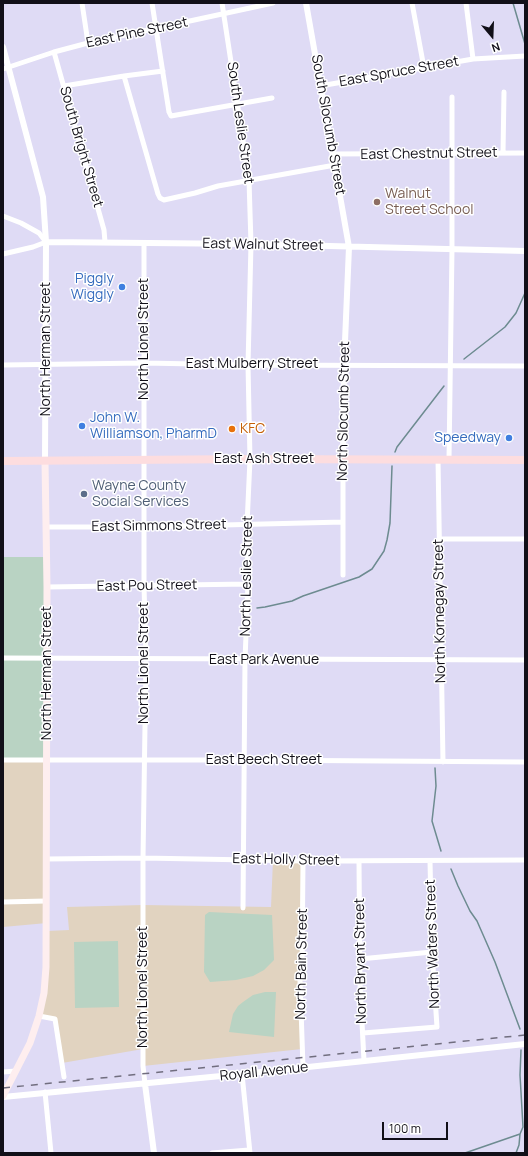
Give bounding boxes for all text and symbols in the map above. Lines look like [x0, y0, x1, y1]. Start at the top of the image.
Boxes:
street label: East Pine Street [85, 14, 189, 52]
north arrow [472, 16, 512, 56]
text: N [490, 39, 502, 56]
street label: South Slocumb Street [307, 53, 349, 197]
street label: East Spruce Street [338, 53, 460, 91]
street label: South Leslie Street [223, 61, 257, 185]
street label: South Bright Street [56, 85, 106, 209]
street label: East Chestnut Street [360, 144, 498, 164]
place label: Walnut Street School [385, 186, 473, 218]
marker: Walnut Street School [372, 197, 382, 207]
street label: East Walnut Street [202, 236, 324, 254]
place label: Piggly Wiggly [71, 271, 114, 304]
street label: North Lionel Street [136, 278, 152, 400]
street label: North Herman Street [38, 282, 54, 416]
marker: Piggly Wiggly [117, 282, 127, 292]
street label: North Slocumb Street [334, 341, 354, 481]
street label: East Mulberry Street [186, 356, 318, 372]
place label: John W. Williamson, PharmD [90, 410, 217, 442]
marker: John W. Williamson, PharmD [77, 421, 87, 431]
place label: KFC [240, 421, 265, 437]
marker: KFC [227, 424, 237, 434]
place label: Speedway [434, 430, 501, 446]
marker: Speedway [504, 433, 514, 443]
street label: East Ash Street [214, 451, 314, 467]
place label: Wayne County Social Services [92, 478, 189, 510]
marker: Wayne County Social Services [79, 489, 89, 499]
street label: North Leslie Street [238, 515, 256, 637]
street label: East Simmons Street [91, 516, 227, 536]
street label: North Kornegay Street [430, 539, 450, 683]
street label: East Pou Street [97, 577, 197, 595]
street label: North Lionel Street [136, 602, 152, 724]
street label: North Herman Street [39, 606, 55, 740]
street label: East Park Avenue [209, 652, 319, 668]
street label: East Beech Street [206, 752, 322, 768]
street label: East Holly Street [232, 851, 340, 869]
street label: North Waters Street [422, 879, 444, 1009]
street label: North Bryant Street [352, 898, 370, 1024]
street label: North Bain Street [293, 908, 311, 1020]
street label: North Lionel Street [135, 926, 151, 1048]
street label: Royall Avenue [219, 1059, 309, 1085]
scale bar [384, 1114, 450, 1140]
text: 100 m [389, 1120, 421, 1137]

